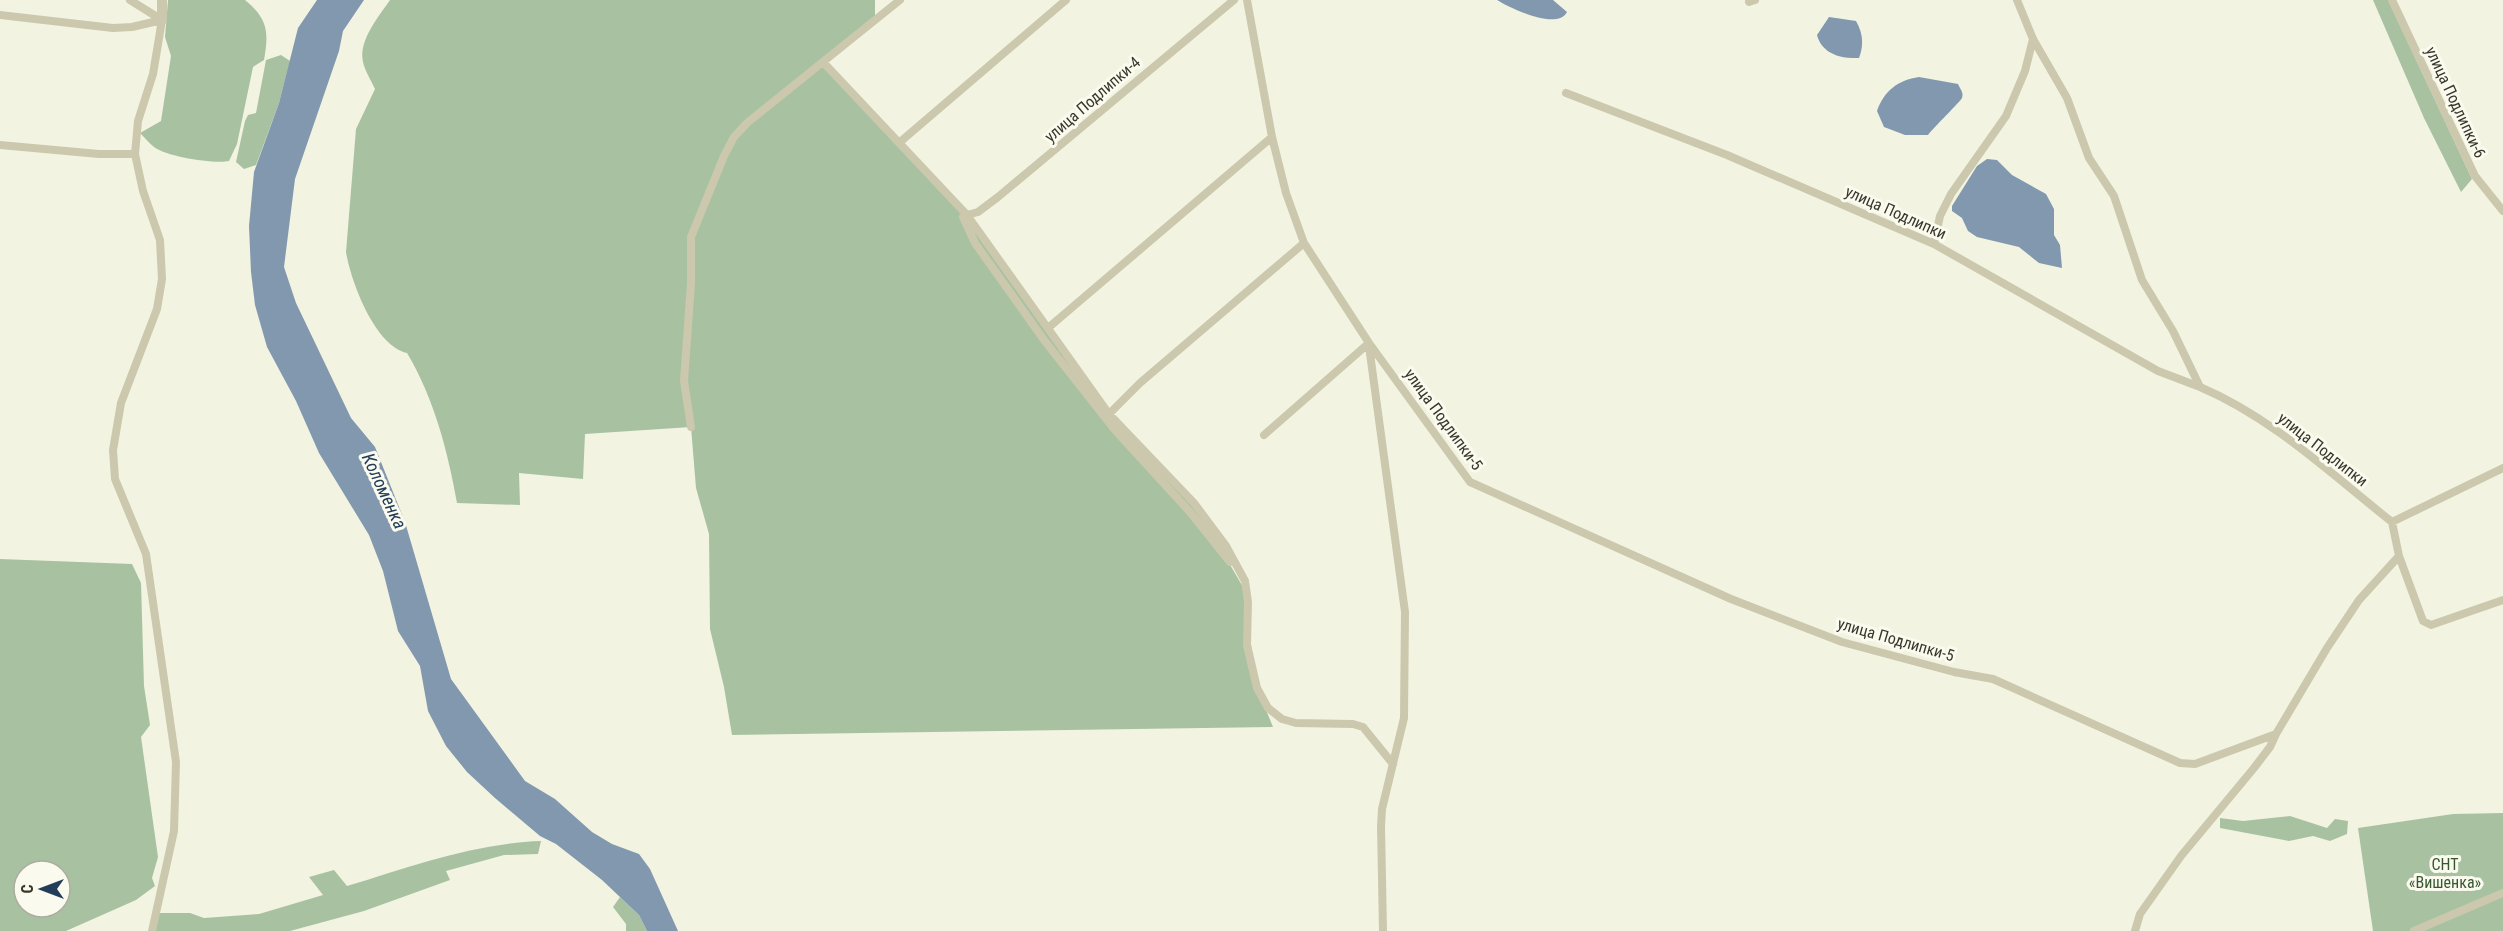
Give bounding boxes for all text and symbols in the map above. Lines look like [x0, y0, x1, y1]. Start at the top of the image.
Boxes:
street label: улица Подлипки-6 [2421, 44, 2490, 161]
street label: улица Подлипки-4 [1041, 53, 1144, 146]
street label: улица Подлипки [1842, 182, 1949, 243]
street label: улица Подлипки-5 [1400, 365, 1487, 474]
street label: улица Подлипки [2274, 408, 2371, 490]
water label: Коломенка [358, 450, 411, 532]
street label: улица Подлипки-5 [1835, 614, 1957, 665]
park label: СНТ «Вишенка» [2409, 855, 2482, 892]
north arrow [12, 859, 72, 919]
text: С [18, 884, 37, 894]

